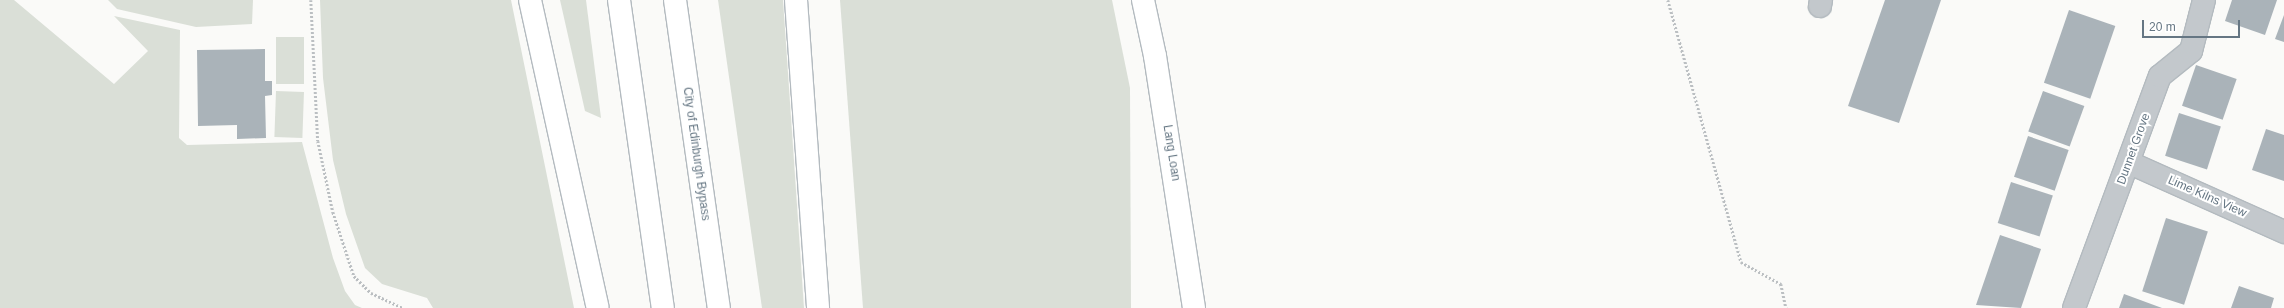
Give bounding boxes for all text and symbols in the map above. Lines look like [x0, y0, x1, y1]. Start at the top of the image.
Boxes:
scale bar [2144, 12, 2242, 38]
text: 20 m [2149, 20, 2176, 34]
street label: City of Edinburgh Bypass [679, 86, 713, 222]
street label: Dunnet Grove [2114, 111, 2154, 187]
street label: Lang Loan [1159, 124, 1183, 182]
street label: Lime Kilns View [2165, 173, 2249, 221]

